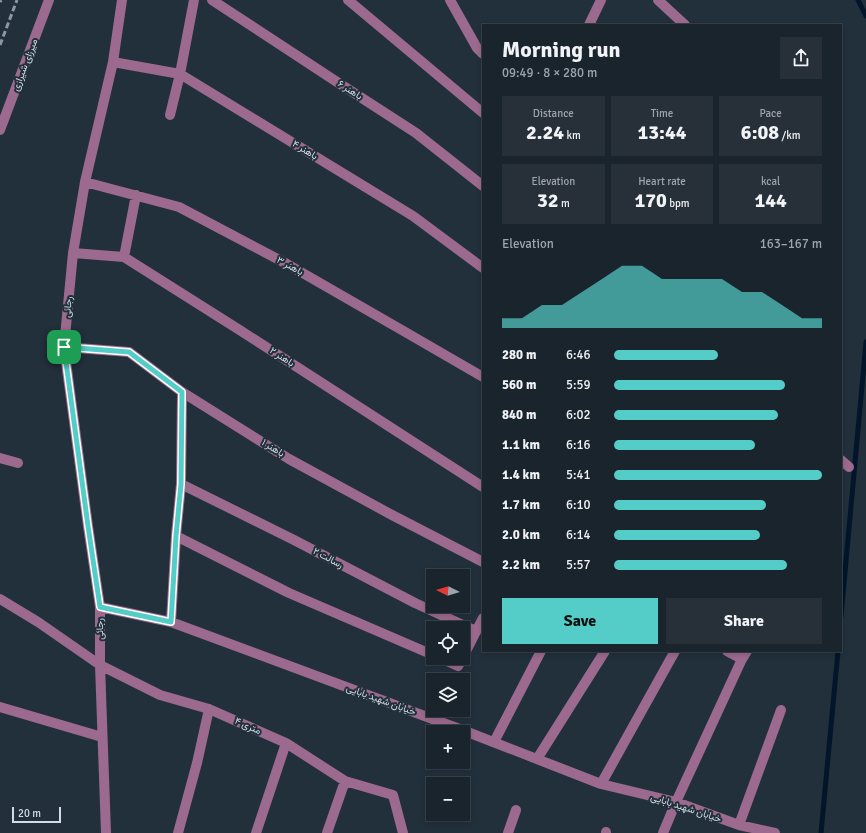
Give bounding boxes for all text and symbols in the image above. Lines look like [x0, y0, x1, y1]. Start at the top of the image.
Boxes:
text: Morning run [502, 36, 621, 63]
street label: میرزای شیرازی [10, 37, 40, 93]
button: share [780, 37, 822, 79]
text: 09:49 · 8 × 280 m [502, 65, 597, 81]
street label: باهنر ۶ [335, 78, 365, 102]
text: Distance [533, 107, 574, 120]
text: Time [651, 107, 673, 120]
text: Pace [760, 107, 782, 120]
text: 2.24 [526, 120, 564, 145]
text: 13:44 [637, 120, 687, 145]
text: 6:08 [741, 120, 779, 145]
text: km [564, 129, 581, 142]
text: /km [779, 129, 800, 142]
street label: باهنر ۴ [290, 138, 320, 162]
text: Elevation [531, 175, 575, 188]
text: Heart rate [638, 175, 686, 188]
text: kcal [761, 175, 780, 188]
text: 32 [537, 188, 559, 213]
text: 170 [634, 188, 667, 213]
text: 144 [754, 188, 787, 213]
text: m [559, 197, 570, 210]
text: bpm [667, 197, 690, 210]
text: Elevation [502, 236, 554, 252]
text: 163–167 m [760, 236, 822, 252]
street label: باهنر ۳ [275, 254, 305, 278]
street label: رجائی [61, 296, 75, 318]
pin [47, 330, 81, 364]
icon: arrive [53, 336, 75, 358]
street label: باهنر ۲ [267, 345, 297, 369]
text: 280 m [502, 347, 536, 363]
text: 6:46 [566, 347, 591, 363]
text: 560 m [502, 377, 536, 393]
text: 5:59 [566, 377, 591, 393]
text: 840 m [502, 407, 536, 423]
text: 6:02 [566, 407, 591, 423]
street label: باهنر ۱ [259, 436, 287, 460]
text: 1.1 km [502, 437, 540, 453]
text: 6:16 [566, 437, 591, 453]
text: 1.4 km [502, 467, 540, 483]
text: 5:41 [566, 467, 591, 483]
text: 1.7 km [502, 497, 540, 513]
text: 6:10 [566, 497, 591, 513]
text: 2.0 km [502, 527, 540, 543]
text: 6:14 [566, 527, 591, 543]
street label: رسالت ۲ [311, 545, 345, 571]
text: 2.2 km [502, 557, 540, 573]
text: 5:57 [566, 557, 591, 573]
north arrow [426, 569, 470, 613]
map controls [426, 569, 470, 821]
button: Save [502, 598, 658, 644]
button: Share [666, 598, 822, 644]
street label: رجائی [94, 618, 106, 640]
button: locate [426, 621, 470, 665]
button: layers [426, 673, 470, 717]
street label: خیابان شهید بابایی [344, 682, 418, 718]
street label: ۴ متری [233, 715, 263, 737]
button: + [426, 725, 470, 769]
button: − [426, 777, 470, 821]
street label: خیابان شهید بابایی [649, 791, 723, 825]
scale bar [12, 805, 61, 824]
text: 20 m [18, 807, 41, 820]

